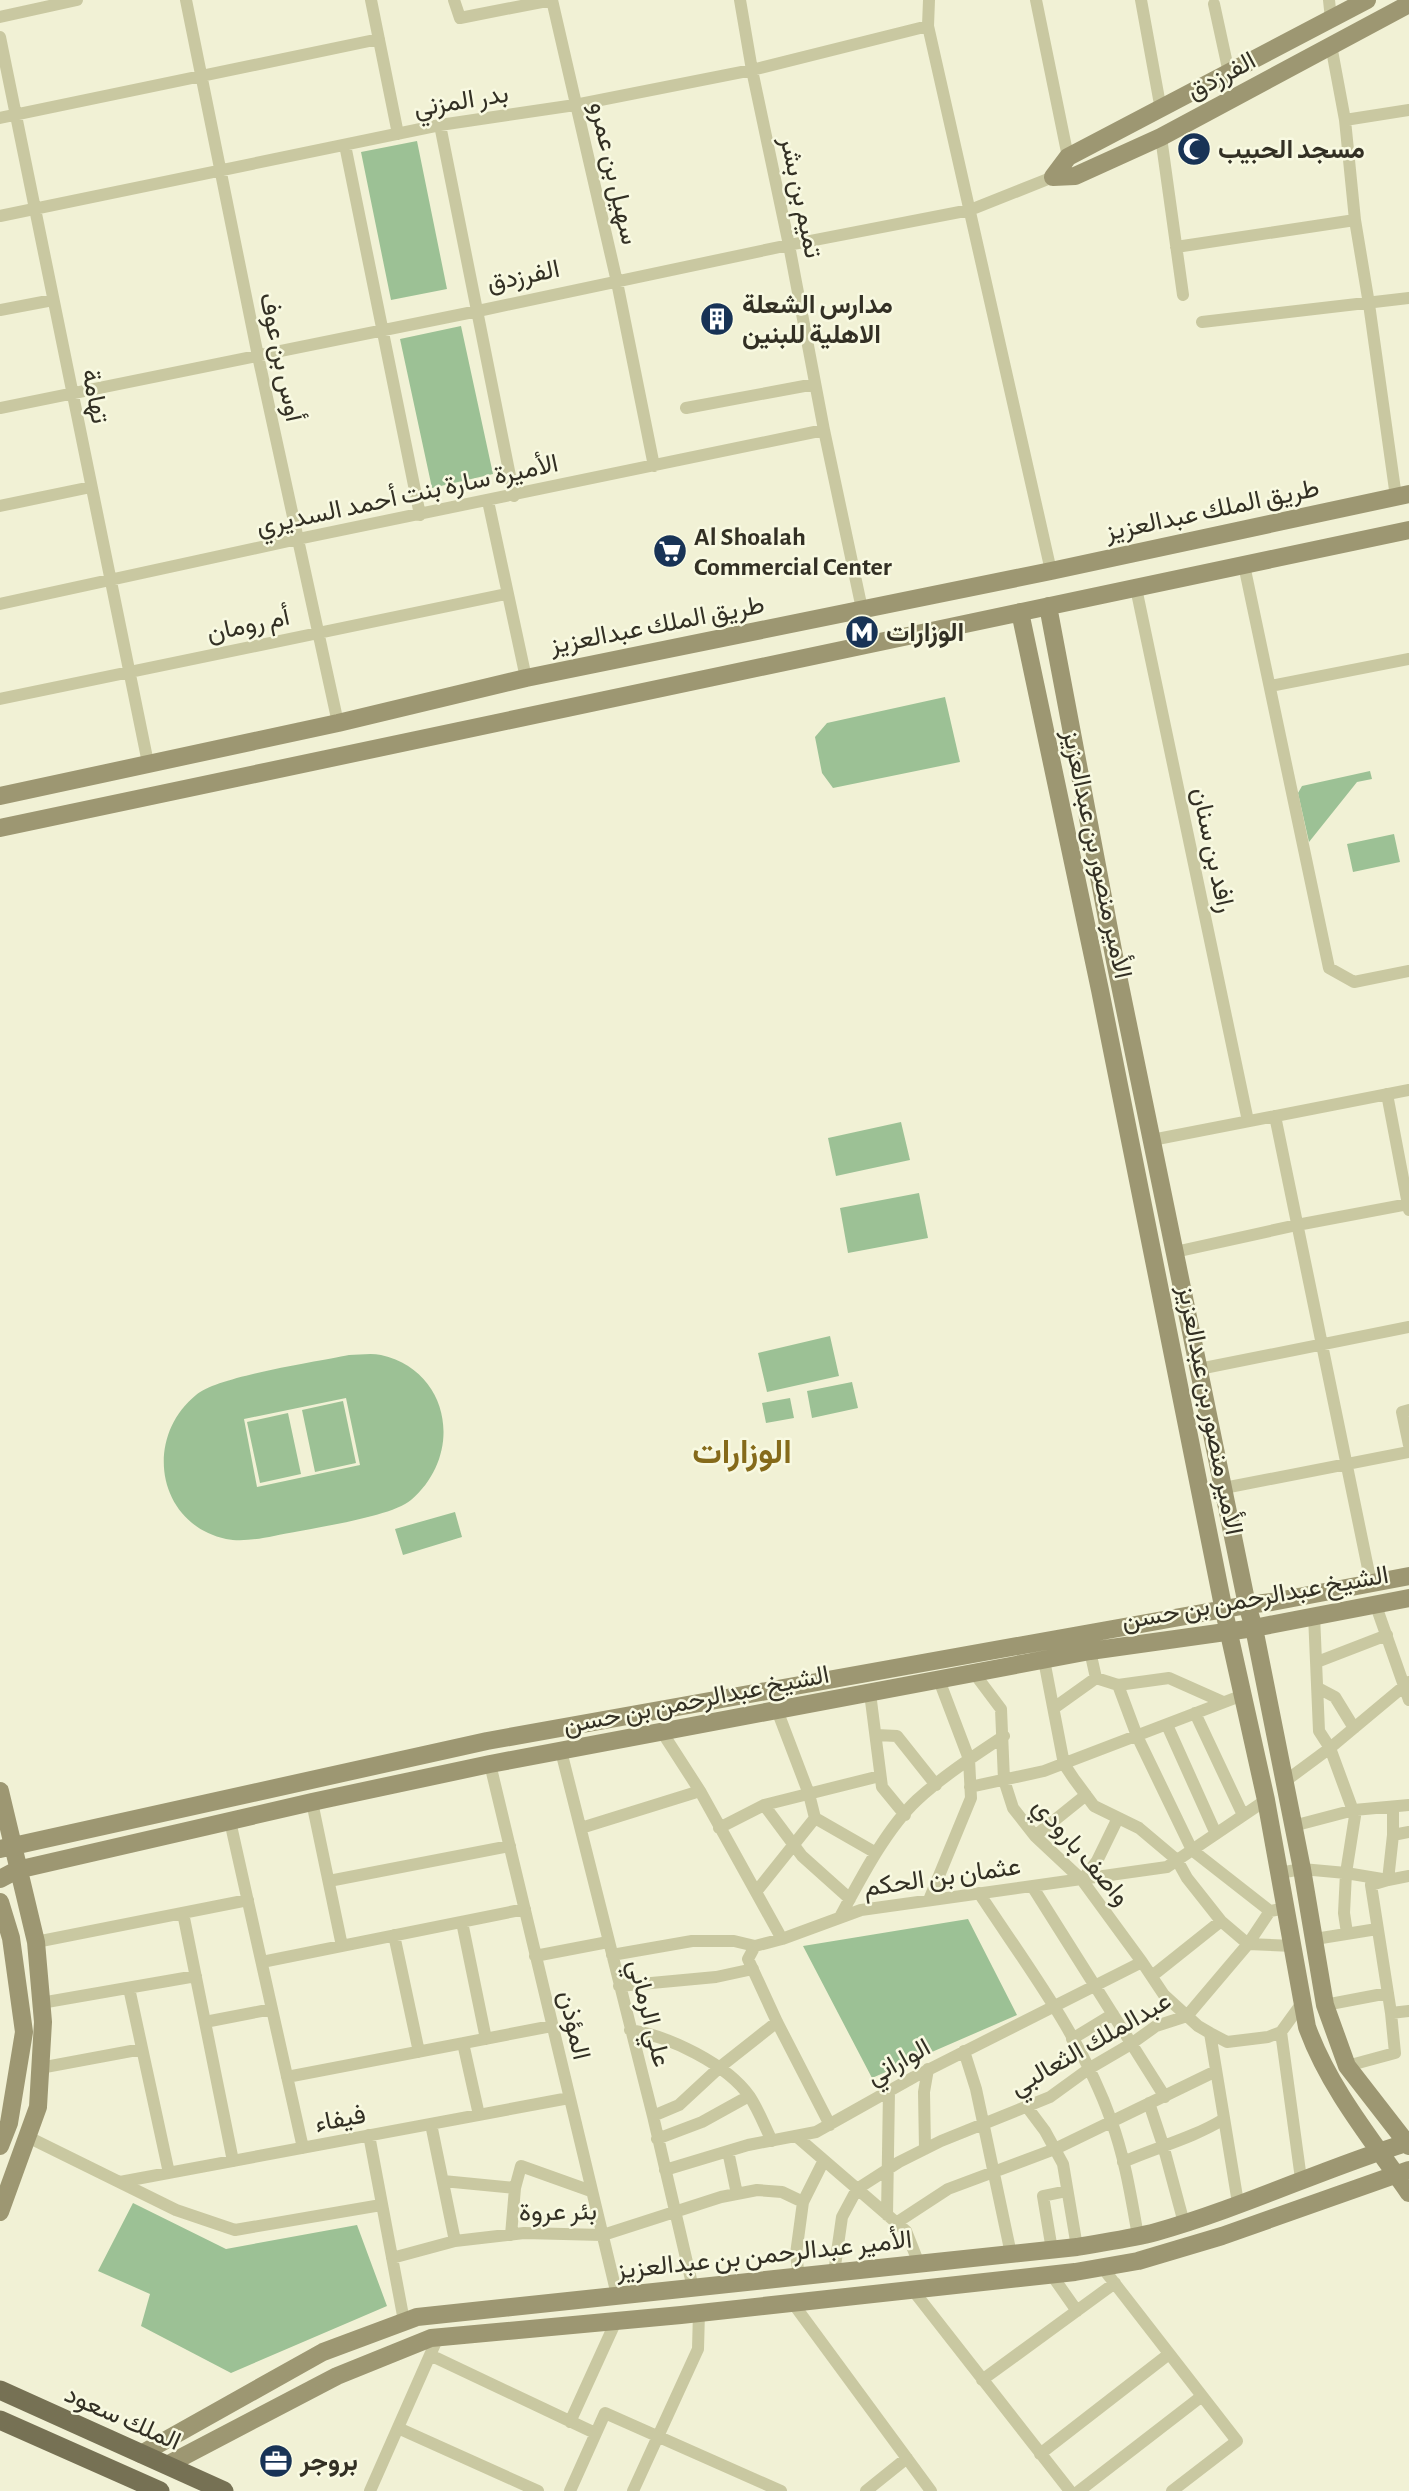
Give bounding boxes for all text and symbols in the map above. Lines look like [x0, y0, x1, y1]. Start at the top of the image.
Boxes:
street label: الفرزدق [1183, 47, 1261, 106]
street label: بدر المزني [412, 81, 512, 128]
street label: سهيل بن عمرو [583, 99, 643, 248]
mosque icon: مسجد الحبيب [1175, 130, 1213, 168]
street label: تميم بن بشر [772, 133, 827, 261]
place label: مسجد الحبيب [1218, 137, 1365, 164]
street label: الفرزدق [485, 256, 562, 298]
street label: أوس بن عوف [253, 290, 310, 424]
place label: مدارس الشعلة الاهلية للبنين [742, 292, 893, 350]
building icon: مدارس الشعلة الاهلية للبنين [698, 300, 736, 338]
street label: تهامة [75, 367, 113, 426]
street label: الأميرة سارة بنت أحمد السديري [253, 447, 562, 547]
street label: طريق الملك عبدالعزيز [1102, 475, 1322, 548]
place label: Al Shoalah Commercial Center [694, 524, 892, 580]
supermarket icon: Al Shoalah Commercial Center [651, 532, 689, 570]
street label: طريق الملك عبدالعزيز [547, 591, 767, 661]
street label: أم رومان [204, 601, 293, 649]
metro station icon: الوزارات [843, 613, 881, 651]
place label: الوزارات [886, 620, 964, 648]
street label: الأمير منصور بن عبدالعزيز [1056, 726, 1139, 981]
street label: رافد بن سنان [1185, 785, 1239, 916]
street label: الأمير منصور بن عبدالعزيز [1171, 1282, 1250, 1538]
district label: الوزارات [692, 1437, 792, 1472]
street label: الشيخ عبدالرحمن بن حسن [1120, 1562, 1391, 1638]
street label: الشيخ عبدالرحمن بن حسن [561, 1661, 832, 1742]
street label: واصف بارودي [1022, 1793, 1135, 1915]
street label: عثمان بن الحكم [862, 1853, 1023, 1904]
street label: علي الرماني [616, 1957, 675, 2071]
street label: عبدالملك الثعالبي [1005, 1987, 1179, 2107]
street label: المؤذن [552, 1988, 595, 2063]
street label: الواراني [862, 2034, 938, 2096]
street label: فيفاء [312, 2101, 368, 2138]
street label: بئر عروة [519, 2198, 597, 2228]
street label: الأمير عبدالرحمن بن عبدالعزيز [614, 2224, 913, 2286]
street label: الملك سعود [60, 2381, 185, 2457]
office icon: بروجر [257, 2442, 295, 2480]
place label: بروجر [299, 2449, 358, 2477]

